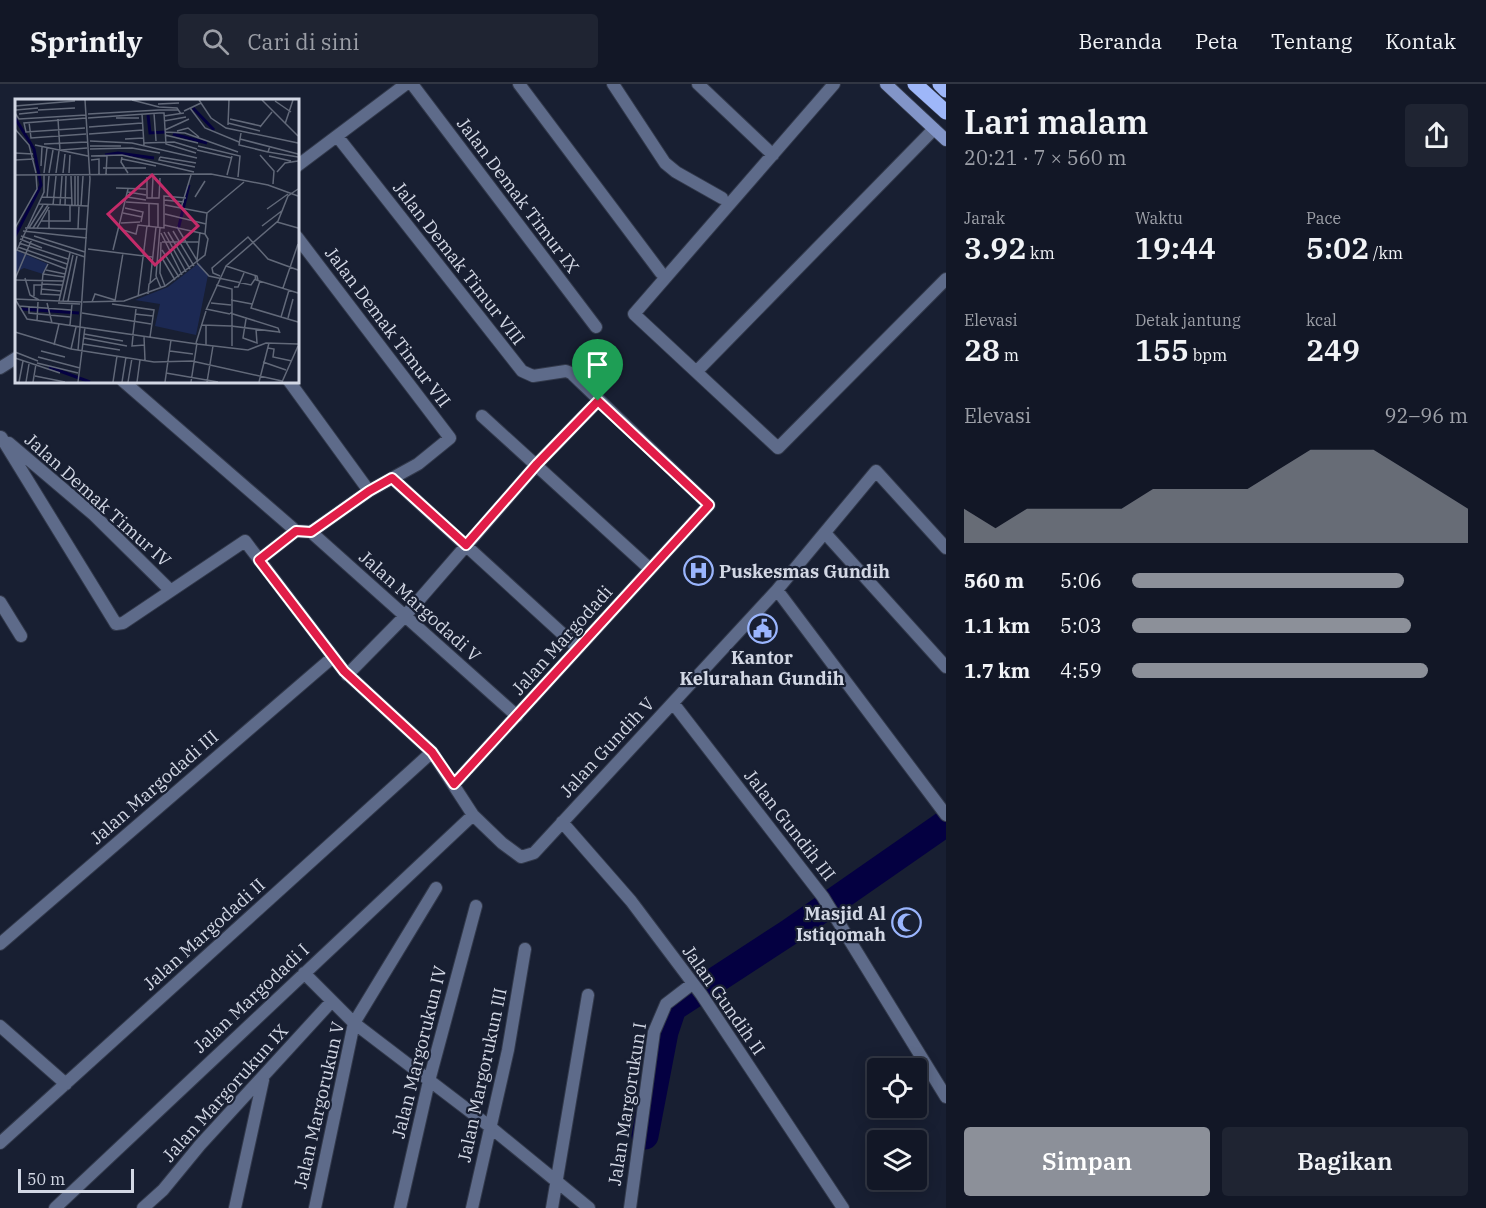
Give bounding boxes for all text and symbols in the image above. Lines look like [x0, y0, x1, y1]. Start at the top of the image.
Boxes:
search box [178, 14, 598, 68]
text: Sprintly [30, 23, 142, 60]
icon: search [199, 25, 232, 58]
text: Cari di sini [247, 27, 359, 56]
text: Beranda [1079, 27, 1162, 55]
text: Peta [1195, 27, 1238, 55]
text: Tentang [1271, 27, 1352, 55]
text: Kontak [1385, 27, 1456, 55]
inset map [15, 99, 298, 382]
text: Lari malam [964, 100, 1148, 143]
button: share [1405, 104, 1468, 167]
street label: Jalan Demak Timur IX [452, 113, 584, 277]
text: 20:21 · 7 × 560 m [964, 144, 1127, 171]
street label: Jalan Demak Timur VIII [388, 177, 530, 349]
text: Jarak [964, 208, 1005, 228]
text: Waktu [1135, 208, 1183, 228]
text: Pace [1306, 208, 1341, 228]
text: 3.92 [964, 228, 1026, 267]
text: 19:44 [1135, 228, 1216, 267]
text: 5:02 [1306, 228, 1369, 267]
street label: Jalan Demak Timur VII [321, 243, 455, 411]
text: km [1026, 243, 1055, 263]
text: /km [1369, 243, 1403, 263]
text: Elevasi [964, 310, 1018, 330]
text: Detak jantung [1135, 310, 1241, 330]
text: kcal [1306, 310, 1337, 330]
text: 28 [964, 330, 1000, 369]
text: 155 [1135, 330, 1189, 369]
text: 249 [1306, 330, 1360, 369]
pin [572, 339, 623, 401]
text: m [1000, 345, 1019, 365]
text: bpm [1189, 345, 1227, 365]
icon: arrive [581, 348, 614, 381]
text: Elevasi [964, 402, 1031, 429]
text: 92–96 m [1385, 402, 1468, 429]
street label: Jalan Demak Timur IV [20, 428, 176, 572]
street label: Jalan Margodadi V [354, 545, 486, 667]
hospital icon: Puskesmas Gundih [682, 555, 714, 587]
place label: Puskesmas Gundih [719, 560, 890, 583]
text: 560 m [964, 567, 1024, 594]
text: 5:06 [1060, 567, 1102, 594]
street label: Jalan Margodadi [507, 580, 618, 700]
public building icon: Kantor Kelurahan Gundih [746, 612, 778, 644]
text: 1.1 km [964, 612, 1030, 639]
text: 5:03 [1060, 612, 1102, 639]
place label: Kantor Kelurahan Gundih [680, 646, 845, 690]
text: 1.7 km [964, 657, 1030, 684]
text: 4:59 [1060, 657, 1102, 684]
street label: Jalan Gundih V [555, 692, 659, 802]
street label: Jalan Margodadi III [85, 725, 223, 849]
street label: Jalan Gundih III [739, 765, 841, 885]
street label: Jalan Margodadi II [138, 873, 270, 995]
place label: Masjid Al Istiqomah [796, 902, 886, 946]
mosque icon: Masjid Al Istiqomah [891, 907, 923, 939]
street label: Jalan Margodadi I [188, 938, 314, 1058]
street label: Jalan Gundih II [678, 941, 770, 1059]
street label: Jalan Margorukun IV [386, 963, 452, 1141]
street label: Jalan Margorukun III [452, 986, 512, 1164]
street label: Jalan Margorukun IX [157, 1019, 293, 1167]
street label: Jalan Margorukun V [289, 1019, 349, 1191]
street label: Jalan Margorukun I [603, 1021, 651, 1187]
map controls [867, 1058, 927, 1190]
button: locate [867, 1058, 927, 1118]
button: Simpan [964, 1127, 1210, 1196]
button: Bagikan [1222, 1127, 1468, 1196]
button: layers [867, 1130, 927, 1190]
scale bar [18, 1166, 134, 1194]
text: 50 m [27, 1169, 65, 1189]

